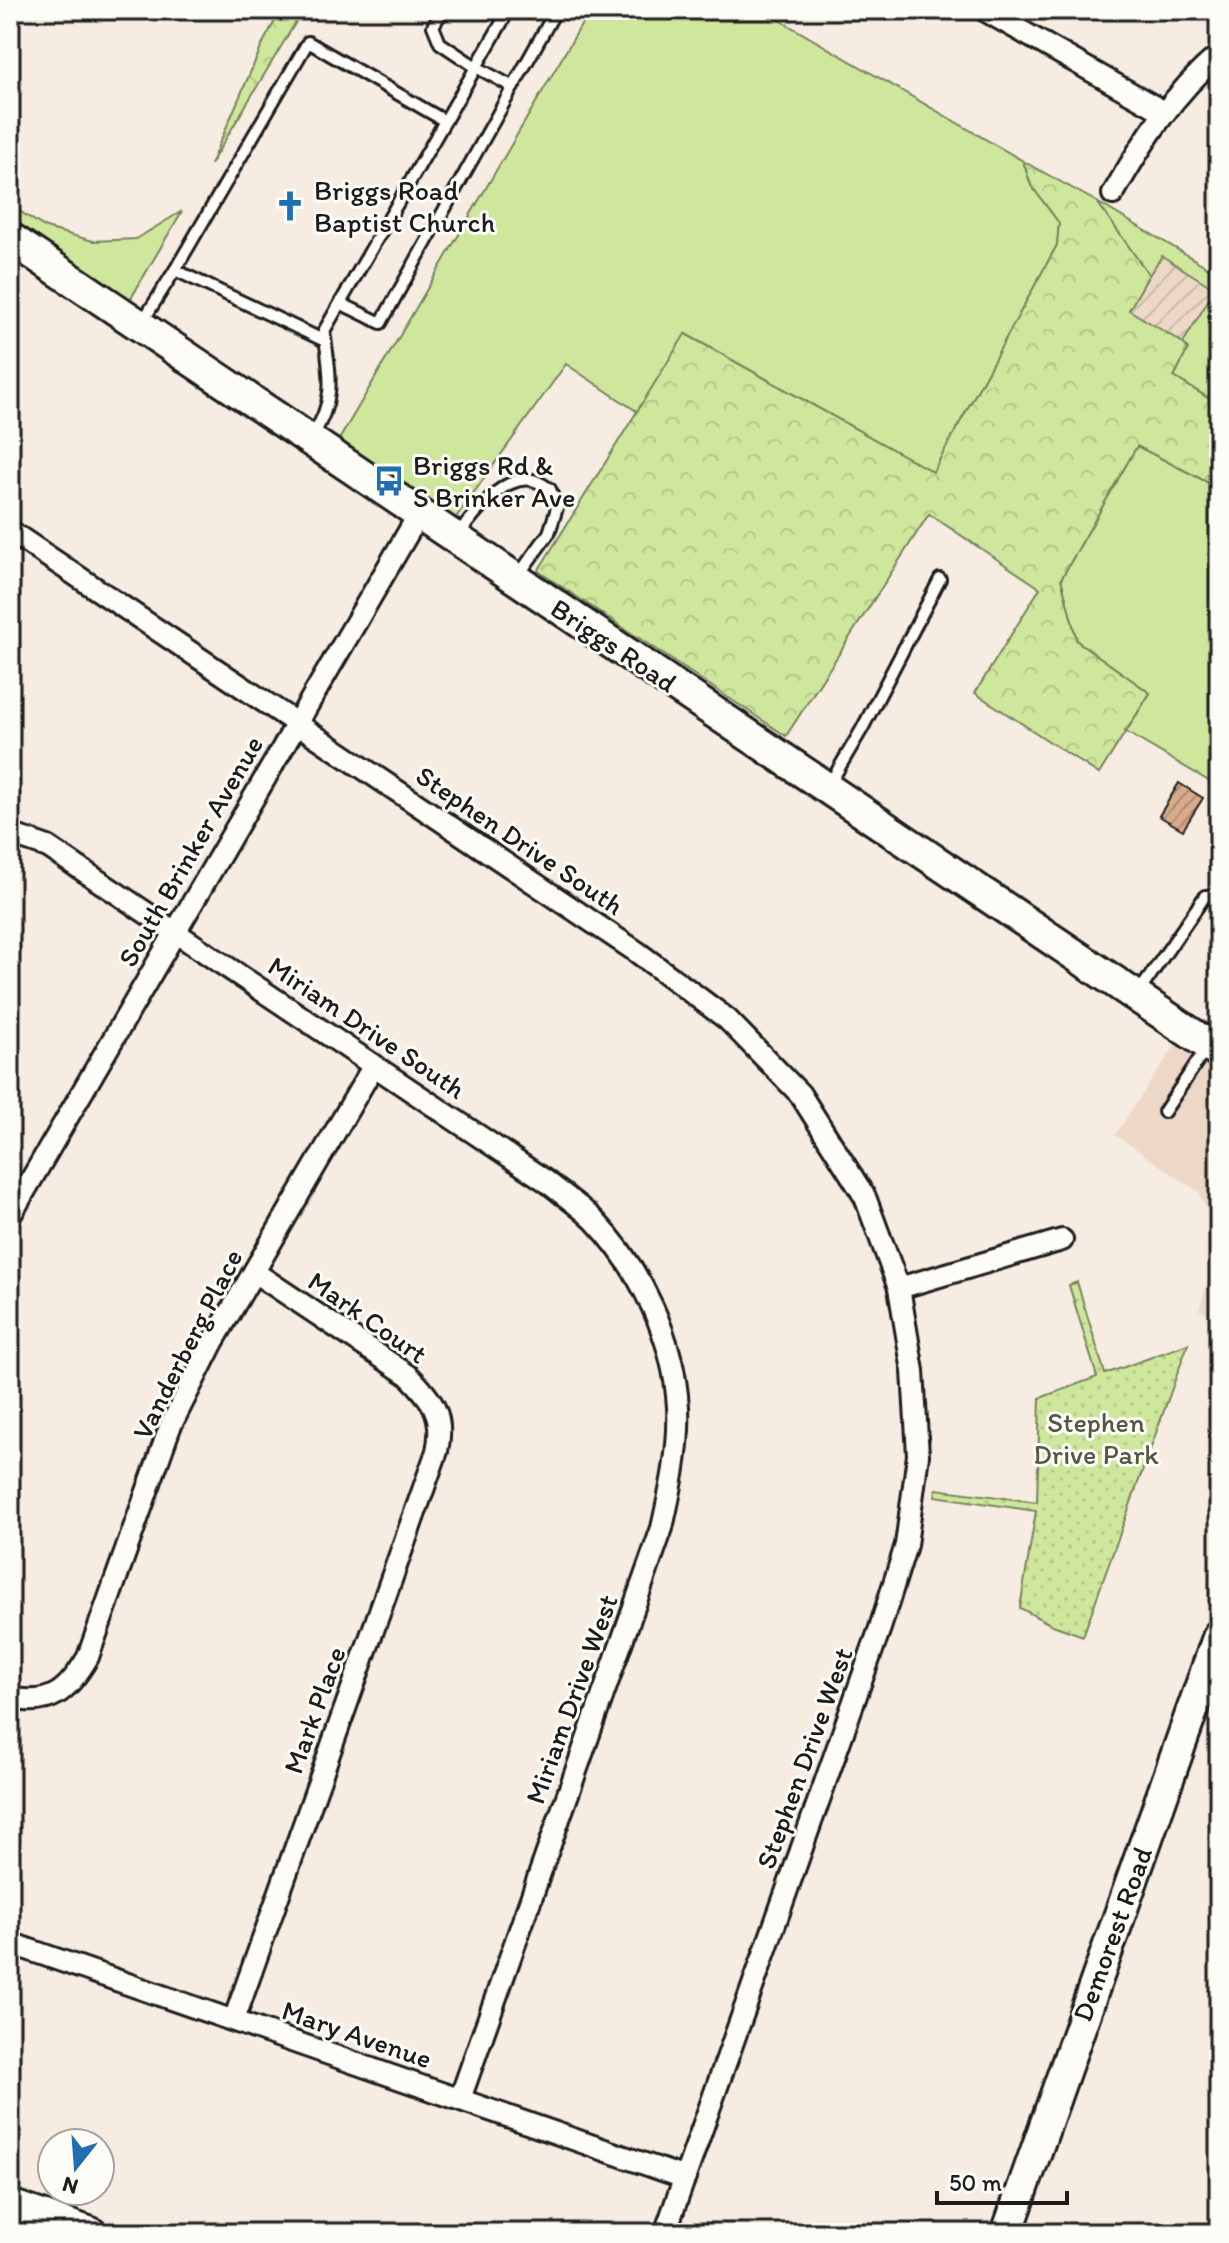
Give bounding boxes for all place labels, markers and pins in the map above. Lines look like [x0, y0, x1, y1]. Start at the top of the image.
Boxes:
place label: Briggs Road Baptist Church [314, 173, 495, 239]
church icon: Briggs Road Baptist Church [273, 189, 307, 223]
place label: Briggs Rd & S Brinker Ave [413, 448, 576, 514]
bus stop icon: Briggs Rd & S Brinker Ave [372, 464, 406, 498]

